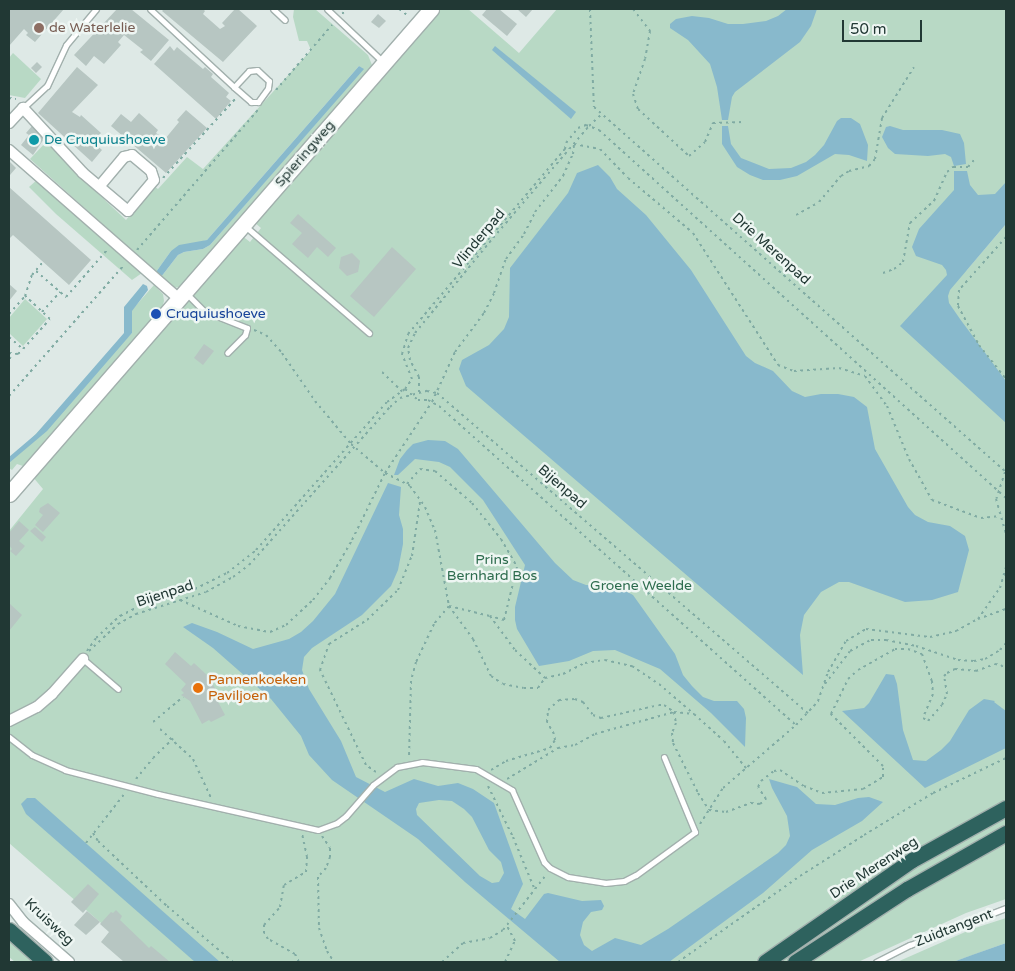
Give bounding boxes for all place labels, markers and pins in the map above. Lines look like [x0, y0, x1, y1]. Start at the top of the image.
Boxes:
place label: de Waterlelie [49, 20, 136, 36]
marker: de Waterlelie [33, 22, 45, 34]
place label: De Cruquiushoeve [44, 132, 166, 148]
marker: De Cruquiushoeve [28, 134, 40, 146]
place label: Cruquiushoeve [166, 306, 266, 322]
marker: Cruquiushoeve [150, 308, 162, 320]
place label: Pannenkoeken Paviljoen [208, 672, 306, 704]
marker: Pannenkoeken Paviljoen [192, 682, 204, 694]

